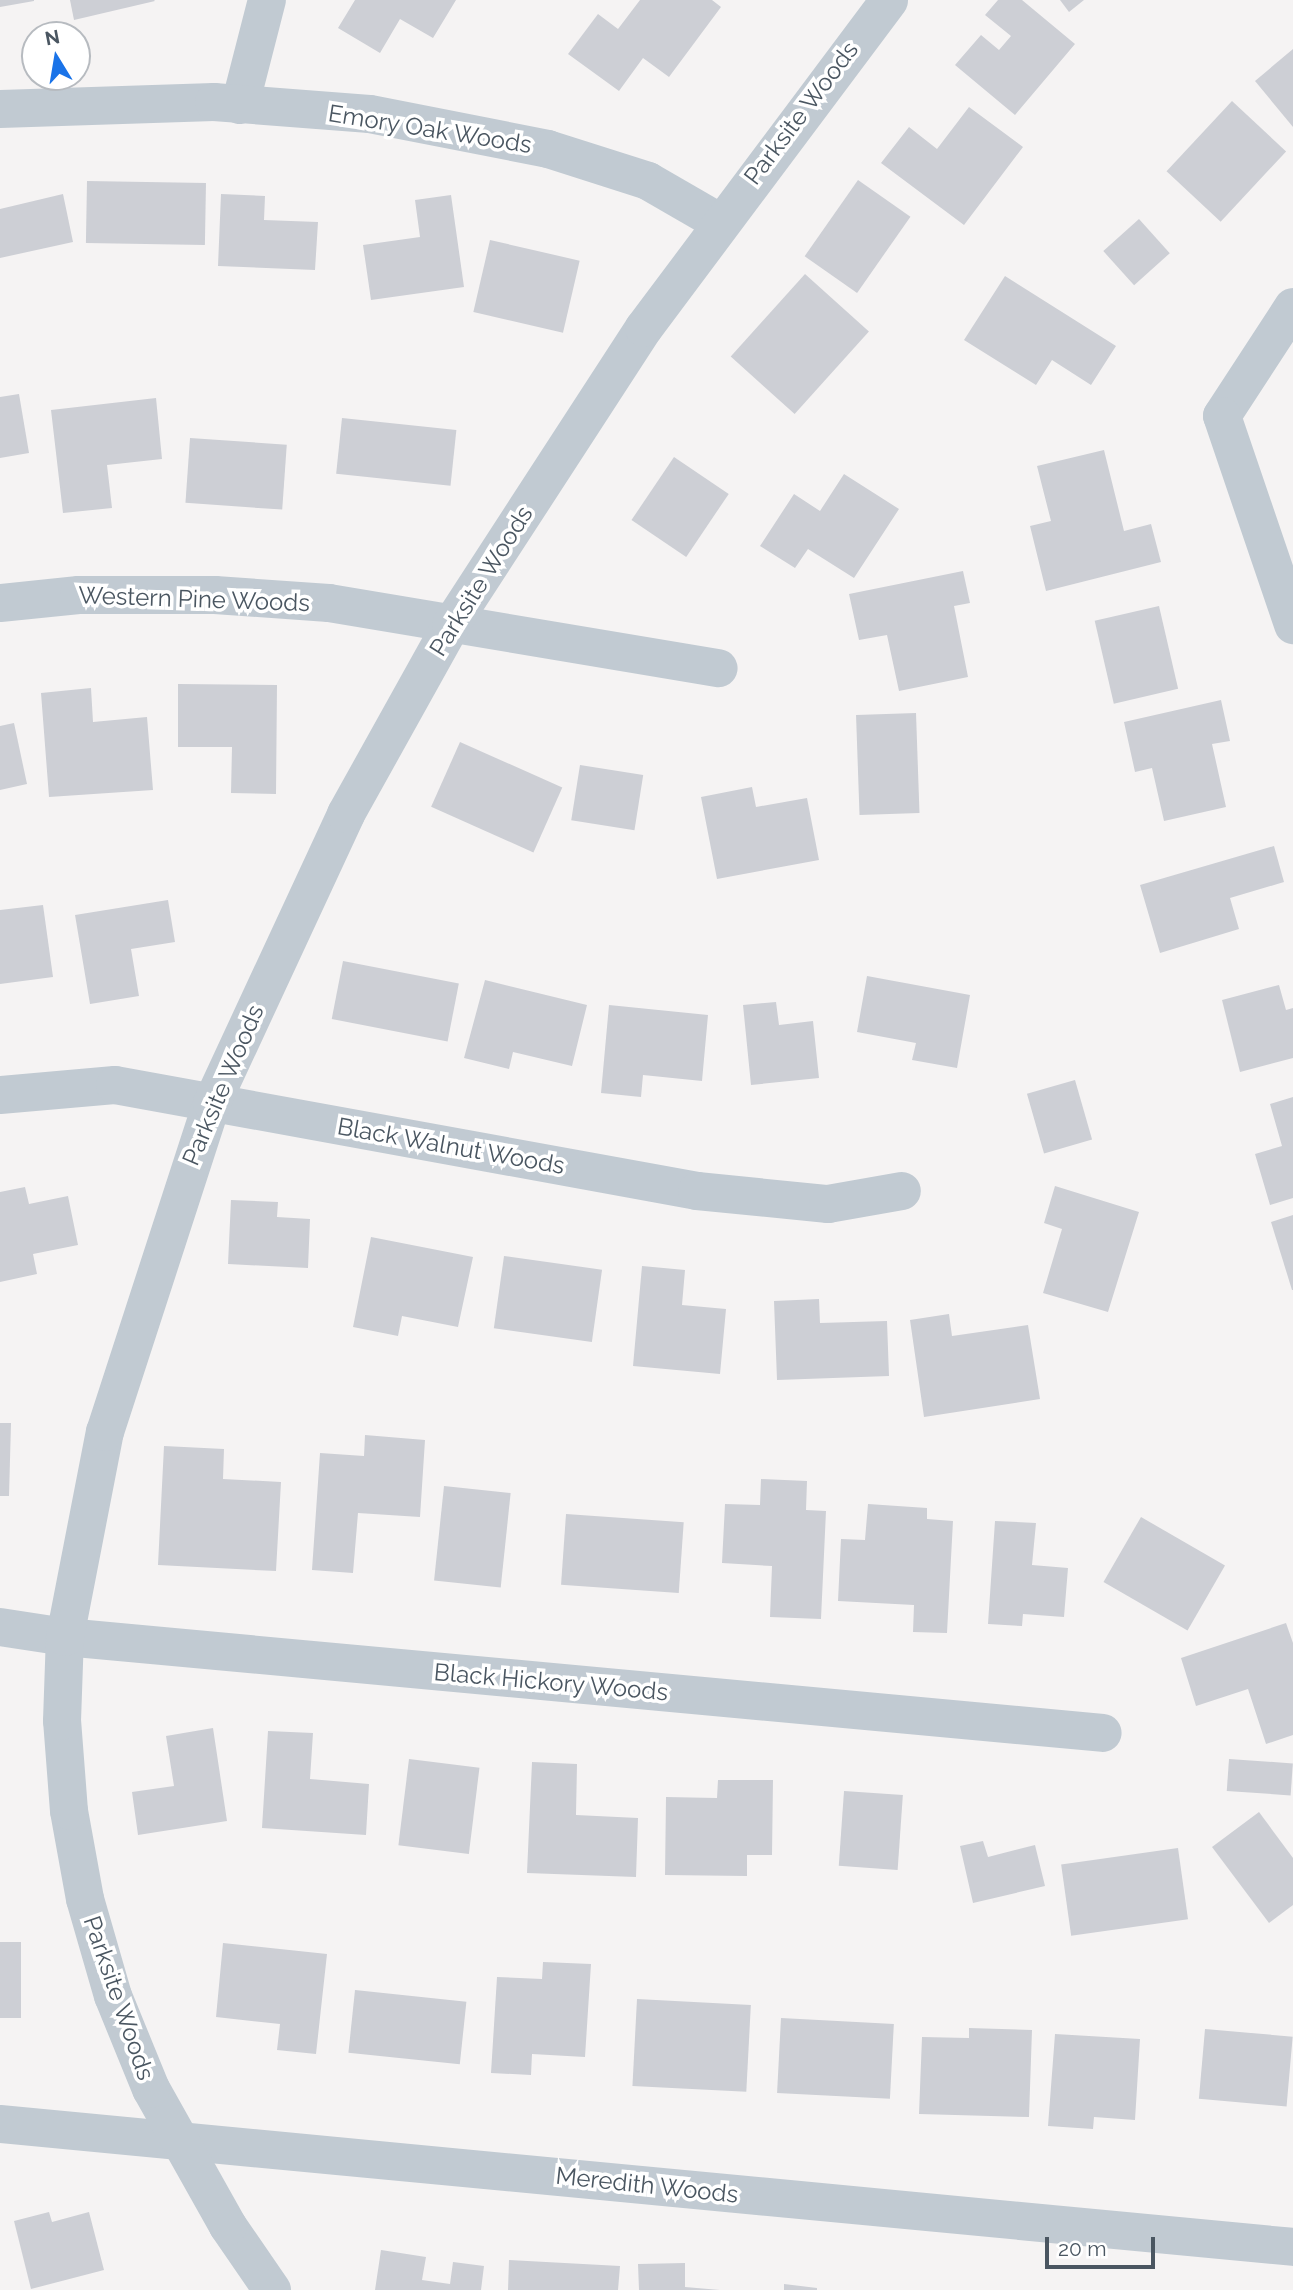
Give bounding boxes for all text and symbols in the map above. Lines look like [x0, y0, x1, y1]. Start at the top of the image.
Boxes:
north arrow [21, 21, 91, 91]
text: N [43, 25, 62, 50]
street label: Parksite Woods [738, 35, 864, 191]
street label: Emory Oak Woods [326, 99, 534, 159]
street label: Parksite Woods [423, 500, 539, 662]
street label: Western Pine Woods [77, 581, 311, 617]
street label: Parksite Woods [176, 1000, 270, 1170]
street label: Black Walnut Woods [334, 1112, 568, 1180]
street label: Black Hickory Woods [432, 1657, 670, 1707]
street label: Parksite Woods [77, 1912, 161, 2084]
street label: Meredith Woods [554, 2161, 740, 2209]
scale bar [1048, 2224, 1158, 2268]
text: 20 m [1058, 2236, 1106, 2261]

